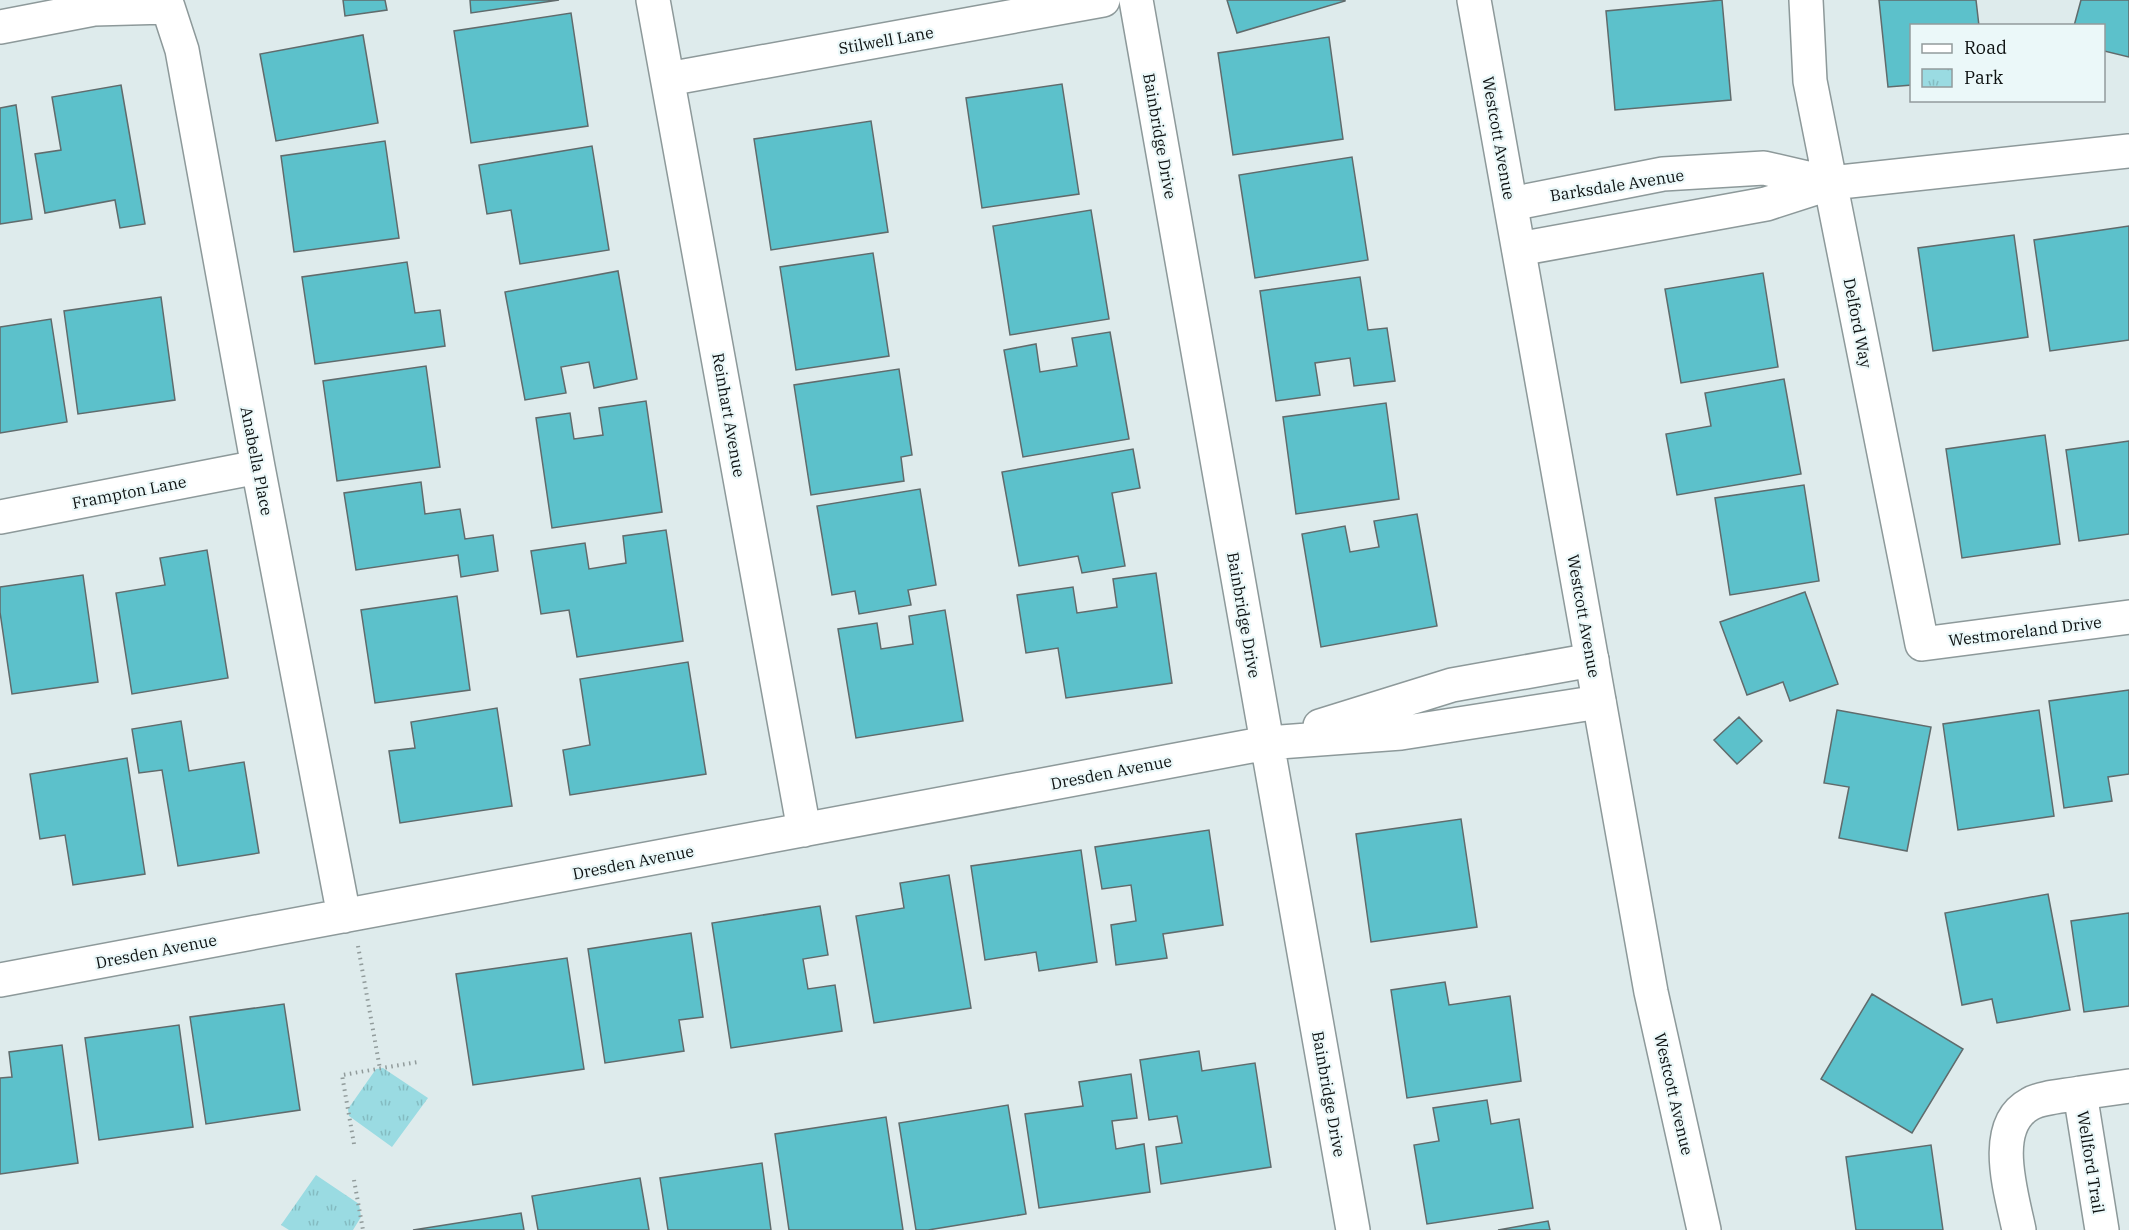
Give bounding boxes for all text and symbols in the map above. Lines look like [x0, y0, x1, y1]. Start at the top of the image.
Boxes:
street label: Stilwell Lane [837, 22, 935, 58]
legend [1910, 24, 2105, 102]
text: Road [1964, 36, 2007, 59]
text: Park [1964, 66, 2004, 89]
street label: Bainbridge Drive [1139, 72, 1181, 200]
street label: Westcott Avenue [1478, 75, 1520, 201]
street label: Barksdale Avenue [1549, 165, 1685, 205]
street label: Delford Way [1839, 276, 1877, 370]
street label: Reinhart Avenue [708, 351, 750, 479]
street label: Anabella Place [237, 405, 277, 517]
street label: Frampton Lane [70, 471, 188, 513]
street label: Bainbridge Drive [1223, 551, 1265, 679]
street label: Westcott Avenue [1563, 553, 1605, 679]
street label: Westmoreland Drive [1947, 612, 2103, 650]
street label: Dresden Avenue [1049, 750, 1173, 794]
street label: Dresden Avenue [571, 840, 695, 884]
street label: Dresden Avenue [94, 929, 218, 973]
street label: Bainbridge Drive [1308, 1030, 1350, 1158]
street label: Westcott Avenue [1650, 1031, 1698, 1157]
street label: Wellford Trail [2073, 1109, 2109, 1215]

